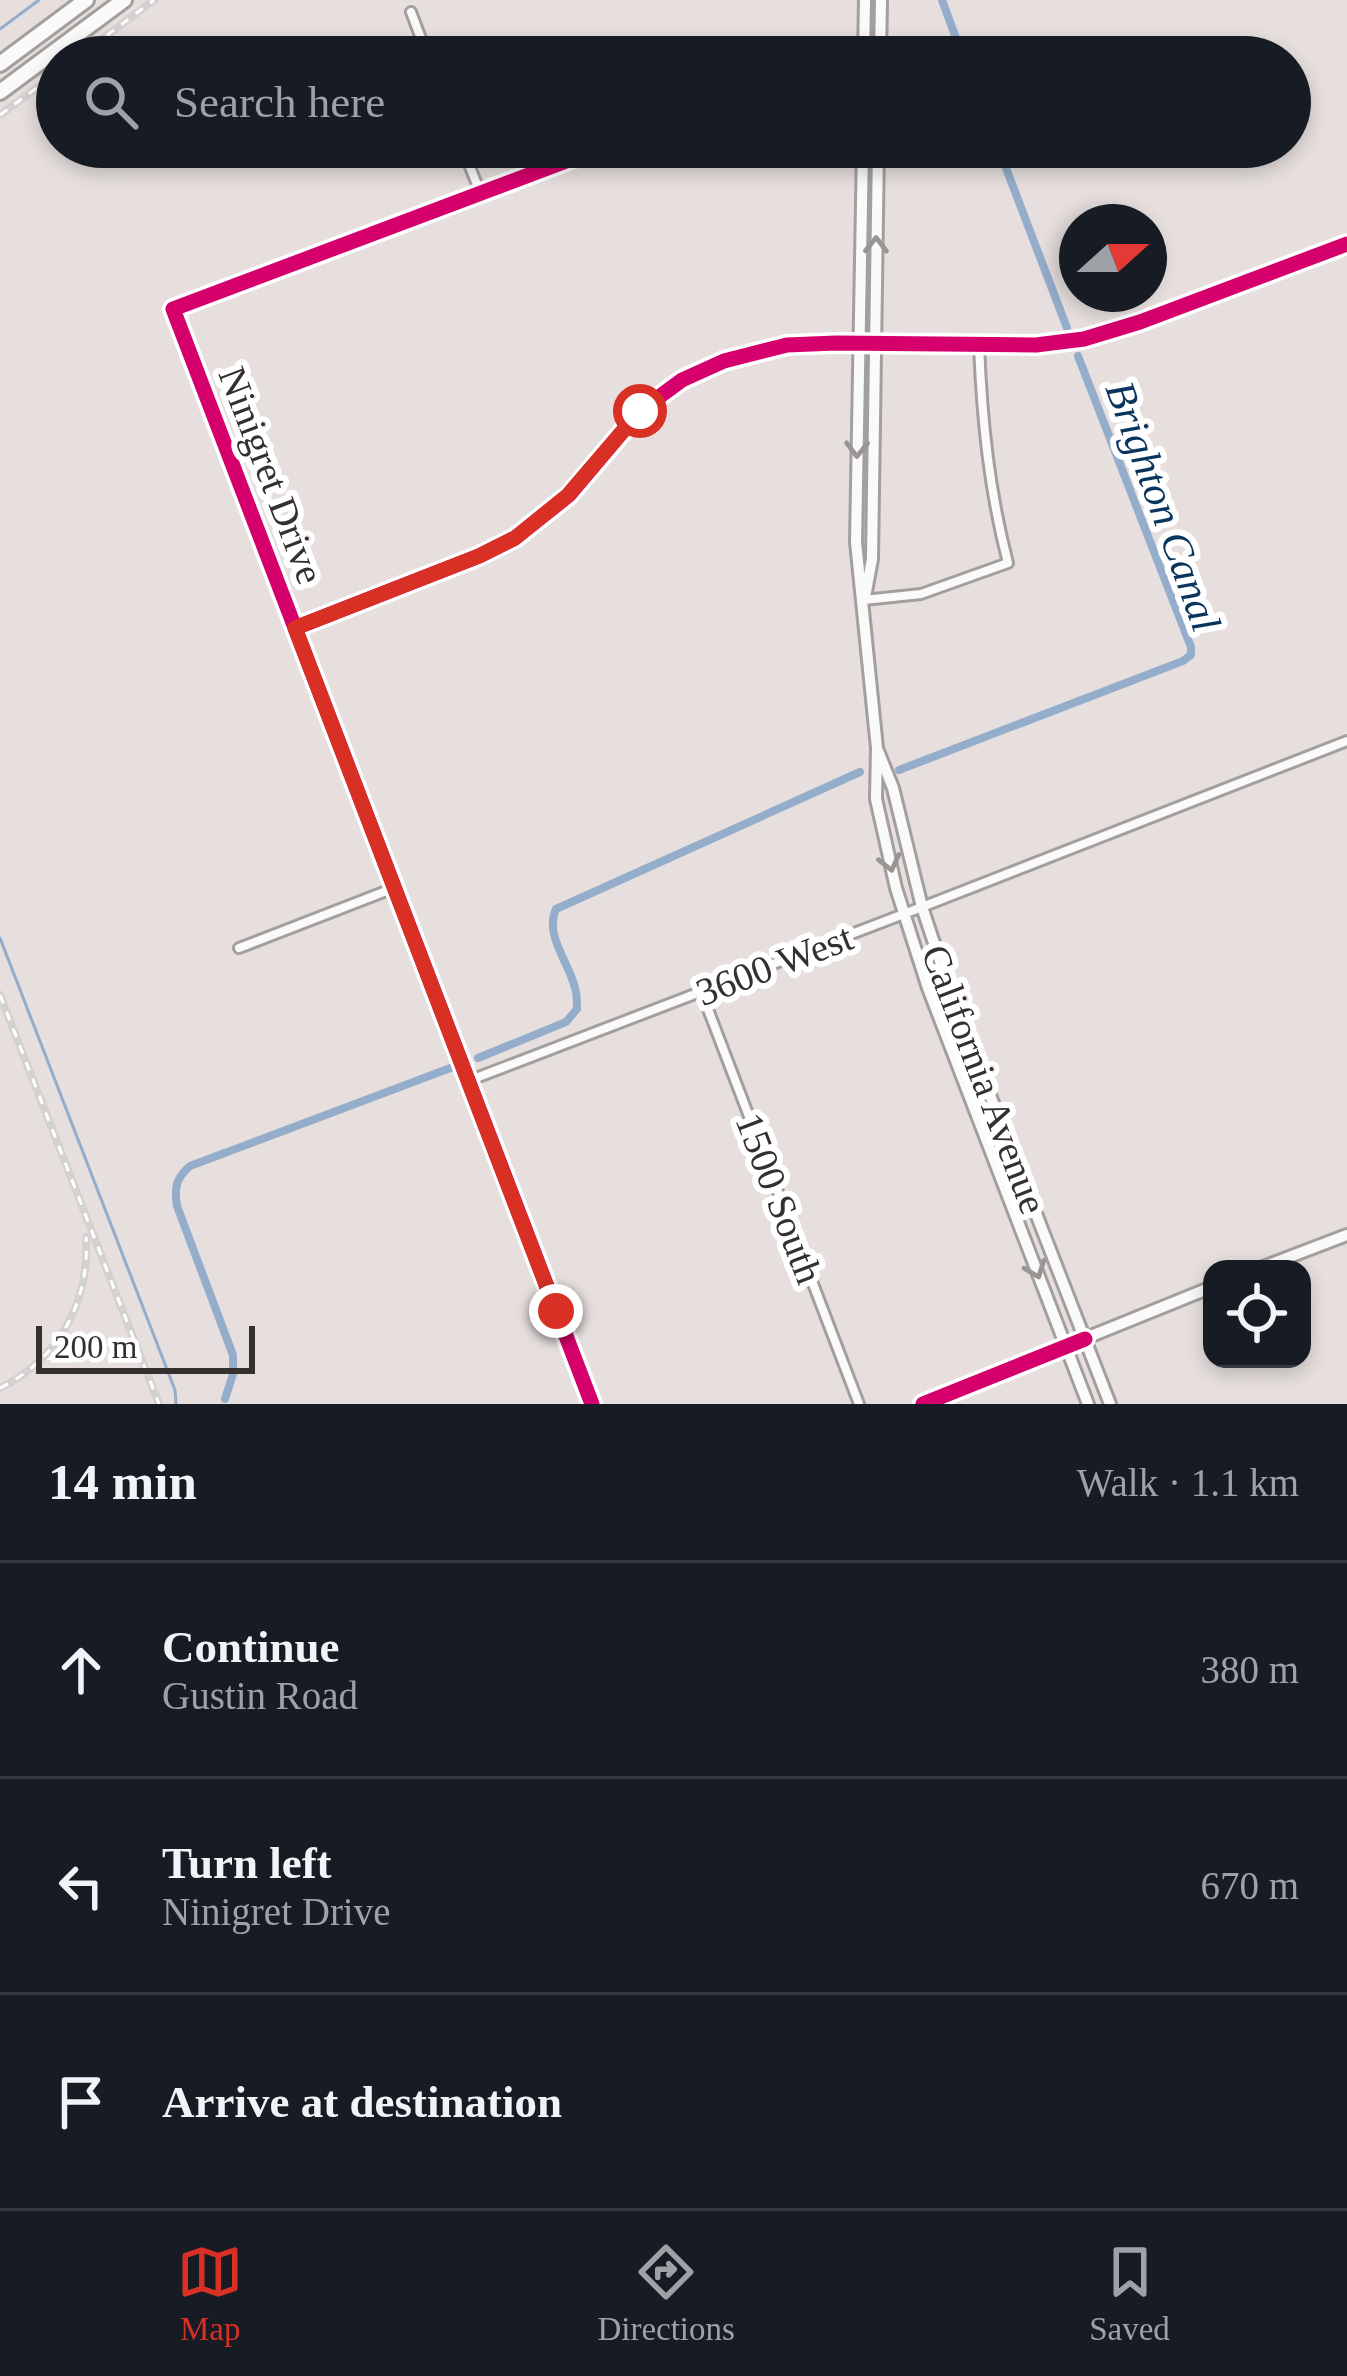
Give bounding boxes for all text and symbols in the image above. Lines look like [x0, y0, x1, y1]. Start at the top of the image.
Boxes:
search box [36, 36, 1311, 168]
icon: search [78, 69, 144, 135]
text: Search here [174, 77, 385, 127]
north arrow [1059, 204, 1167, 312]
one-way arrow [863, 235, 889, 254]
street label: Ninigret Drive [210, 361, 333, 590]
water label: Brighton Canal [1097, 375, 1230, 638]
route start [613, 384, 667, 438]
one-way arrow [845, 440, 871, 459]
one-way arrow [876, 853, 901, 873]
street label: 3600 West [690, 915, 859, 1014]
street label: California Avenue [914, 939, 1056, 1220]
street label: 1500 South [727, 1107, 832, 1289]
one-way arrow [1021, 1258, 1046, 1279]
map controls [1203, 1260, 1311, 1368]
button: locate [1203, 1260, 1311, 1368]
route end [529, 1284, 583, 1338]
scale bar [36, 1320, 255, 1373]
text: 200 m [54, 1329, 137, 1365]
text: 14 min [48, 1454, 197, 1510]
text: Walk · 1.1 km [1077, 1461, 1299, 1504]
text: Continue [162, 1622, 340, 1672]
icon: ahead [48, 1637, 114, 1703]
text: 380 m [1200, 1648, 1299, 1691]
text: Gustin Road [162, 1674, 358, 1717]
text: Turn left [162, 1838, 332, 1888]
icon: left [48, 1853, 114, 1919]
text: 670 m [1200, 1864, 1299, 1907]
text: Ninigret Drive [162, 1890, 391, 1933]
icon: arrive [48, 2069, 114, 2135]
text: Arrive at destination [162, 2077, 562, 2127]
tab: Map [177, 2239, 243, 2348]
tab: Directions [597, 2239, 735, 2348]
tab: Saved [1089, 2239, 1170, 2348]

